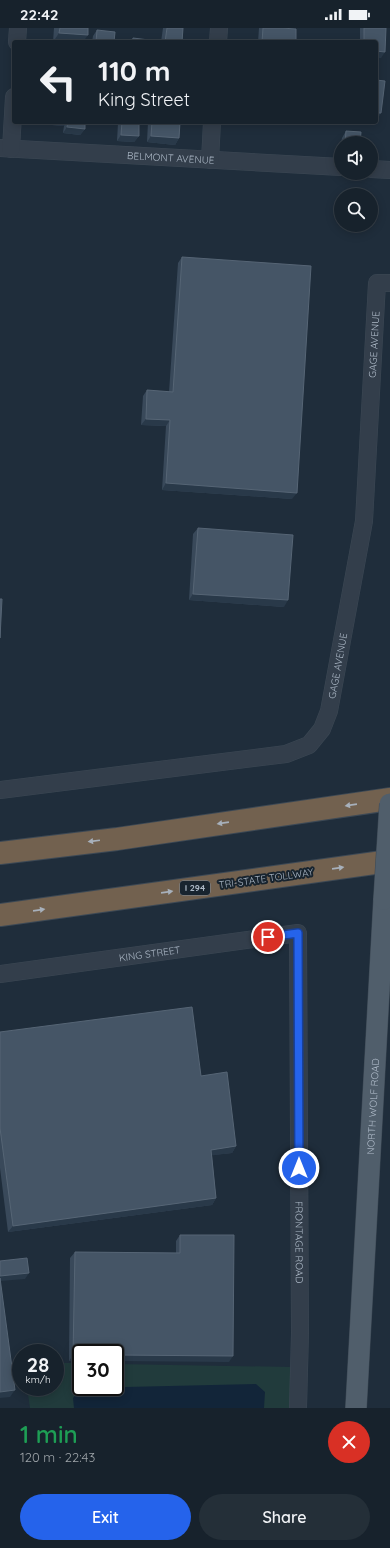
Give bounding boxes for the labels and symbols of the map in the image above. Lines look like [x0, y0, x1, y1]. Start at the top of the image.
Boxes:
street label: BELMONT AVENUE [127, 149, 215, 167]
street label: GAGE AVENUE [366, 310, 382, 378]
street label: GAGE AVENUE [325, 631, 350, 700]
one-way arrow [345, 802, 357, 808]
one-way arrow [217, 820, 229, 826]
one-way arrow [88, 838, 100, 845]
street label: TRI-STATE TOLLWAY [218, 865, 315, 892]
one-way arrow [332, 865, 344, 871]
road number: I 294 [180, 881, 210, 895]
one-way arrow [161, 889, 173, 895]
one-way arrow [33, 907, 45, 913]
pin [251, 920, 285, 954]
street label: KING STREET [118, 943, 181, 965]
street label: NORTH WOLF ROAD [364, 1058, 382, 1155]
position arrow [278, 1147, 320, 1189]
street label: FRONTAGE ROAD [292, 1201, 306, 1283]
speed limit sign: 30 [72, 1344, 124, 1396]

